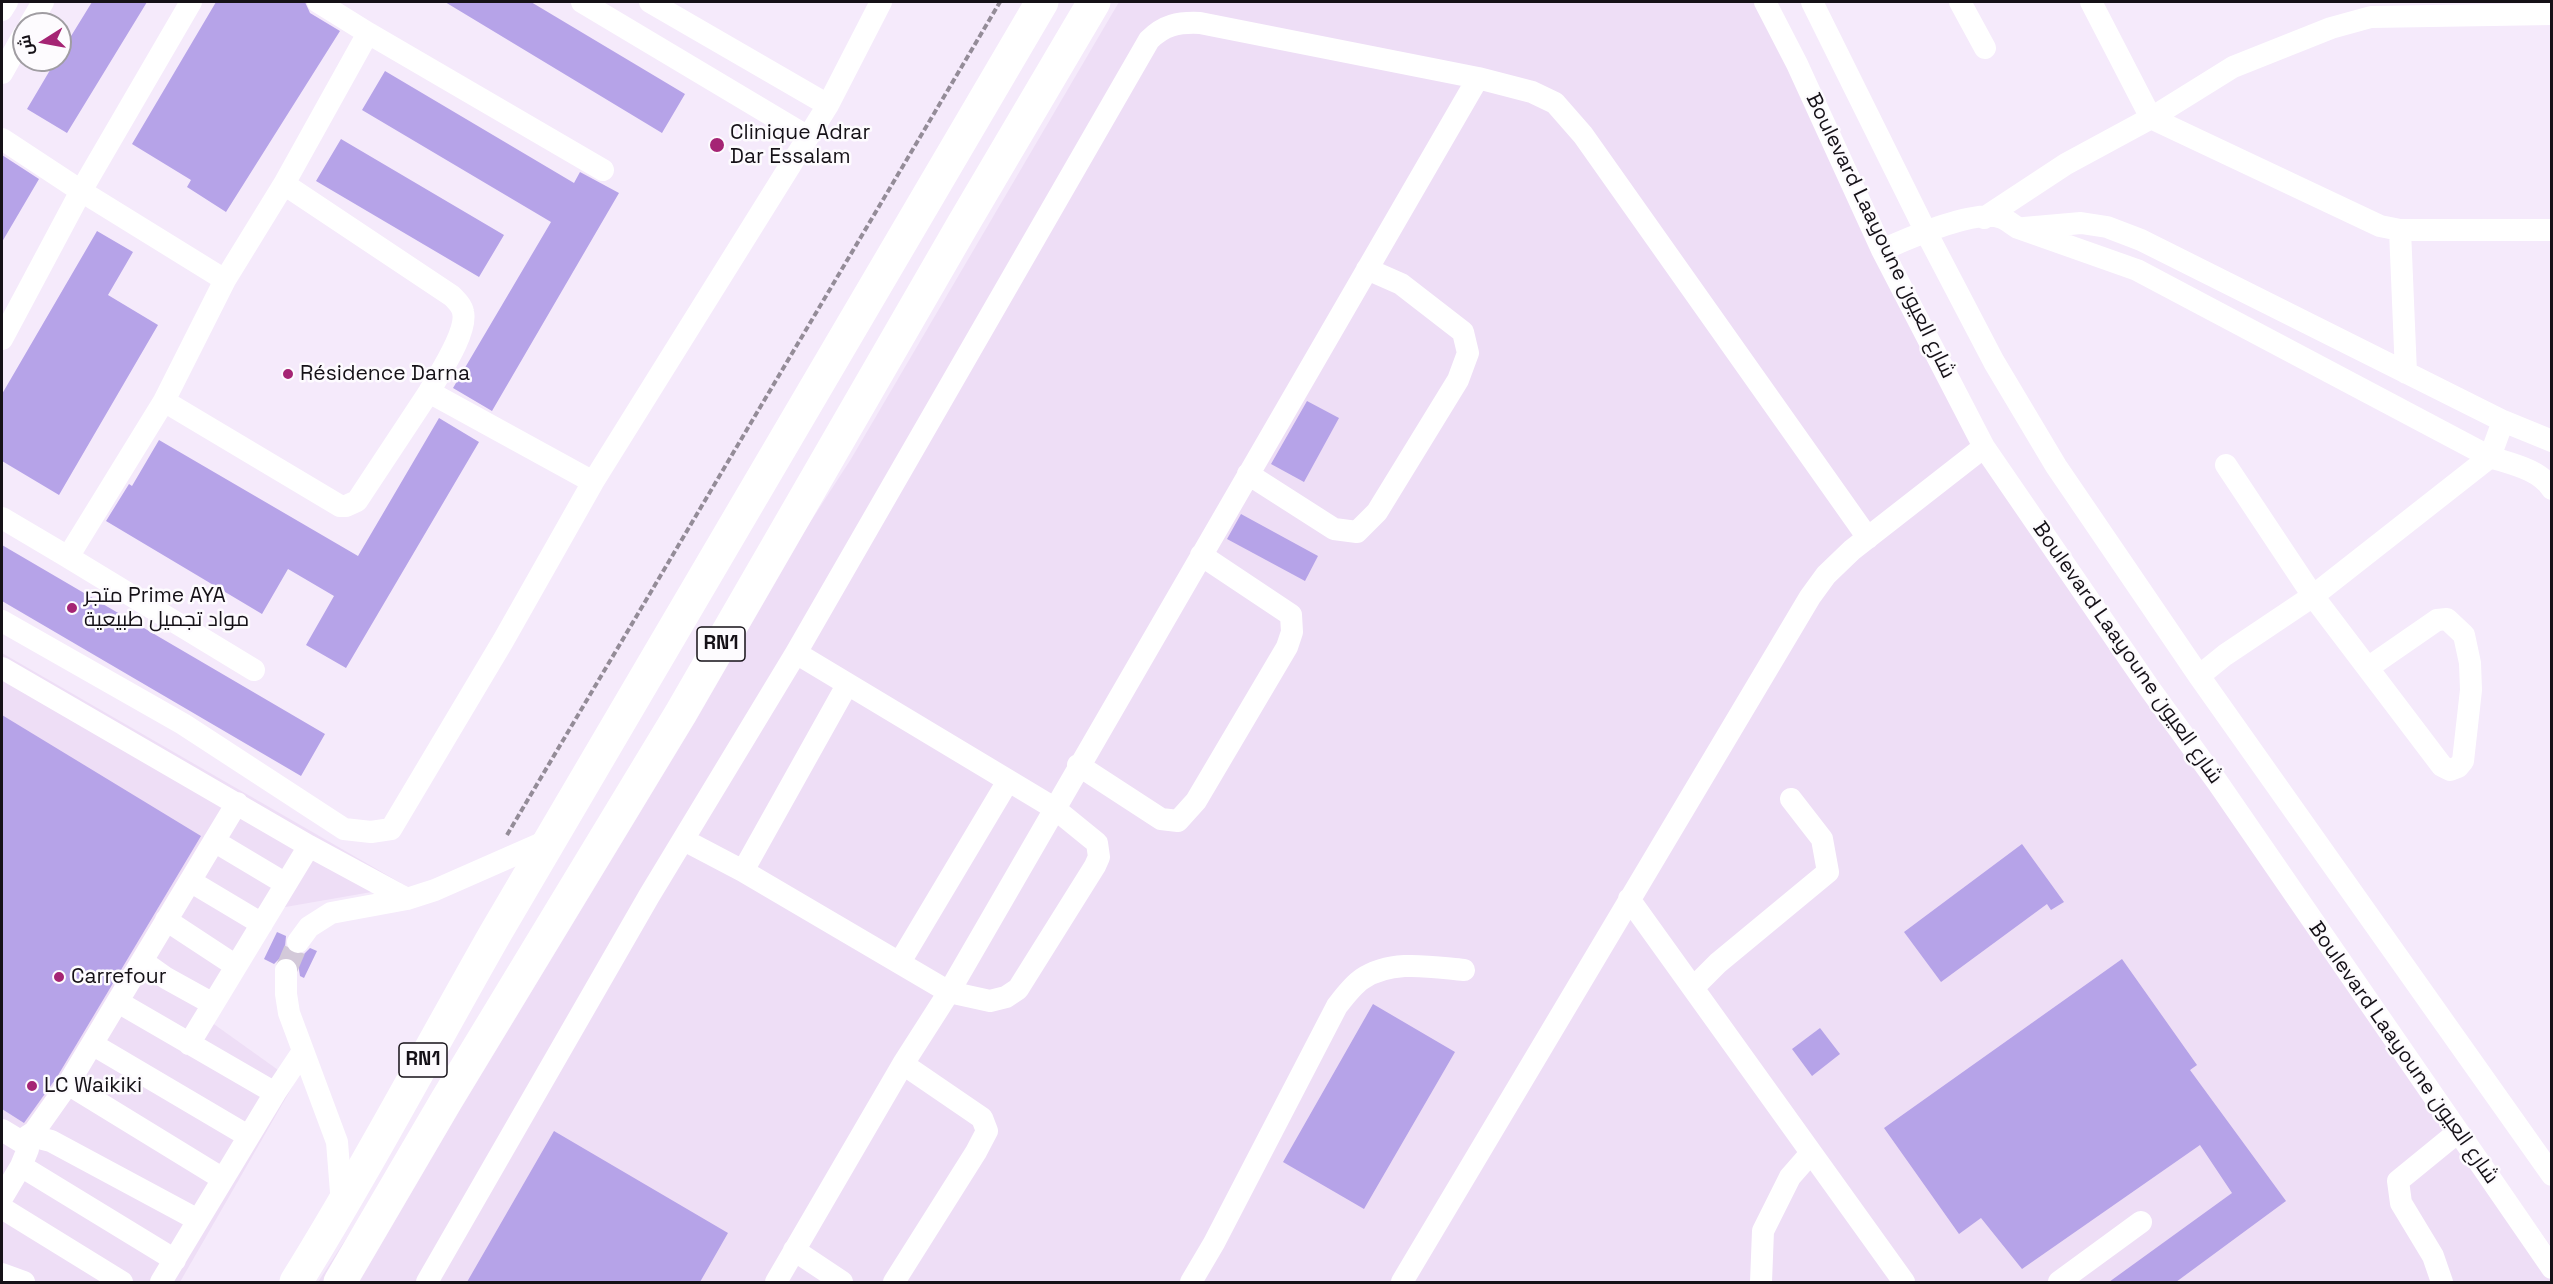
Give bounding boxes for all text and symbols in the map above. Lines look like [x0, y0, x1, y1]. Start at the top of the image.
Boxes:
north arrow [12, 12, 72, 72]
text: ش [14, 33, 38, 57]
street label: Boulevard Laayoune شارع العيون [1800, 89, 1960, 383]
place label: Clinique Adrar Dar Essalam [730, 120, 870, 170]
marker: Clinique Adrar Dar Essalam [708, 136, 726, 154]
place label: Résidence Darna [300, 361, 470, 387]
marker: Résidence Darna [281, 367, 295, 381]
street label: Boulevard Laayoune شارع العيون [2027, 517, 2227, 789]
place label: متجر Prime AYA مواد تجميل طبيعية [84, 583, 249, 633]
marker: متجر Prime AYA مواد تجميل طبيعية [65, 601, 79, 615]
road number: RN1 [697, 627, 745, 661]
street label: Boulevard Laayoune شارع العيون [2303, 917, 2503, 1189]
place label: Carrefour [71, 964, 167, 990]
marker: Carrefour [52, 970, 66, 984]
road number: RN1 [399, 1043, 447, 1077]
place label: LC Waikiki [44, 1073, 142, 1099]
marker: LC Waikiki [25, 1079, 39, 1093]

